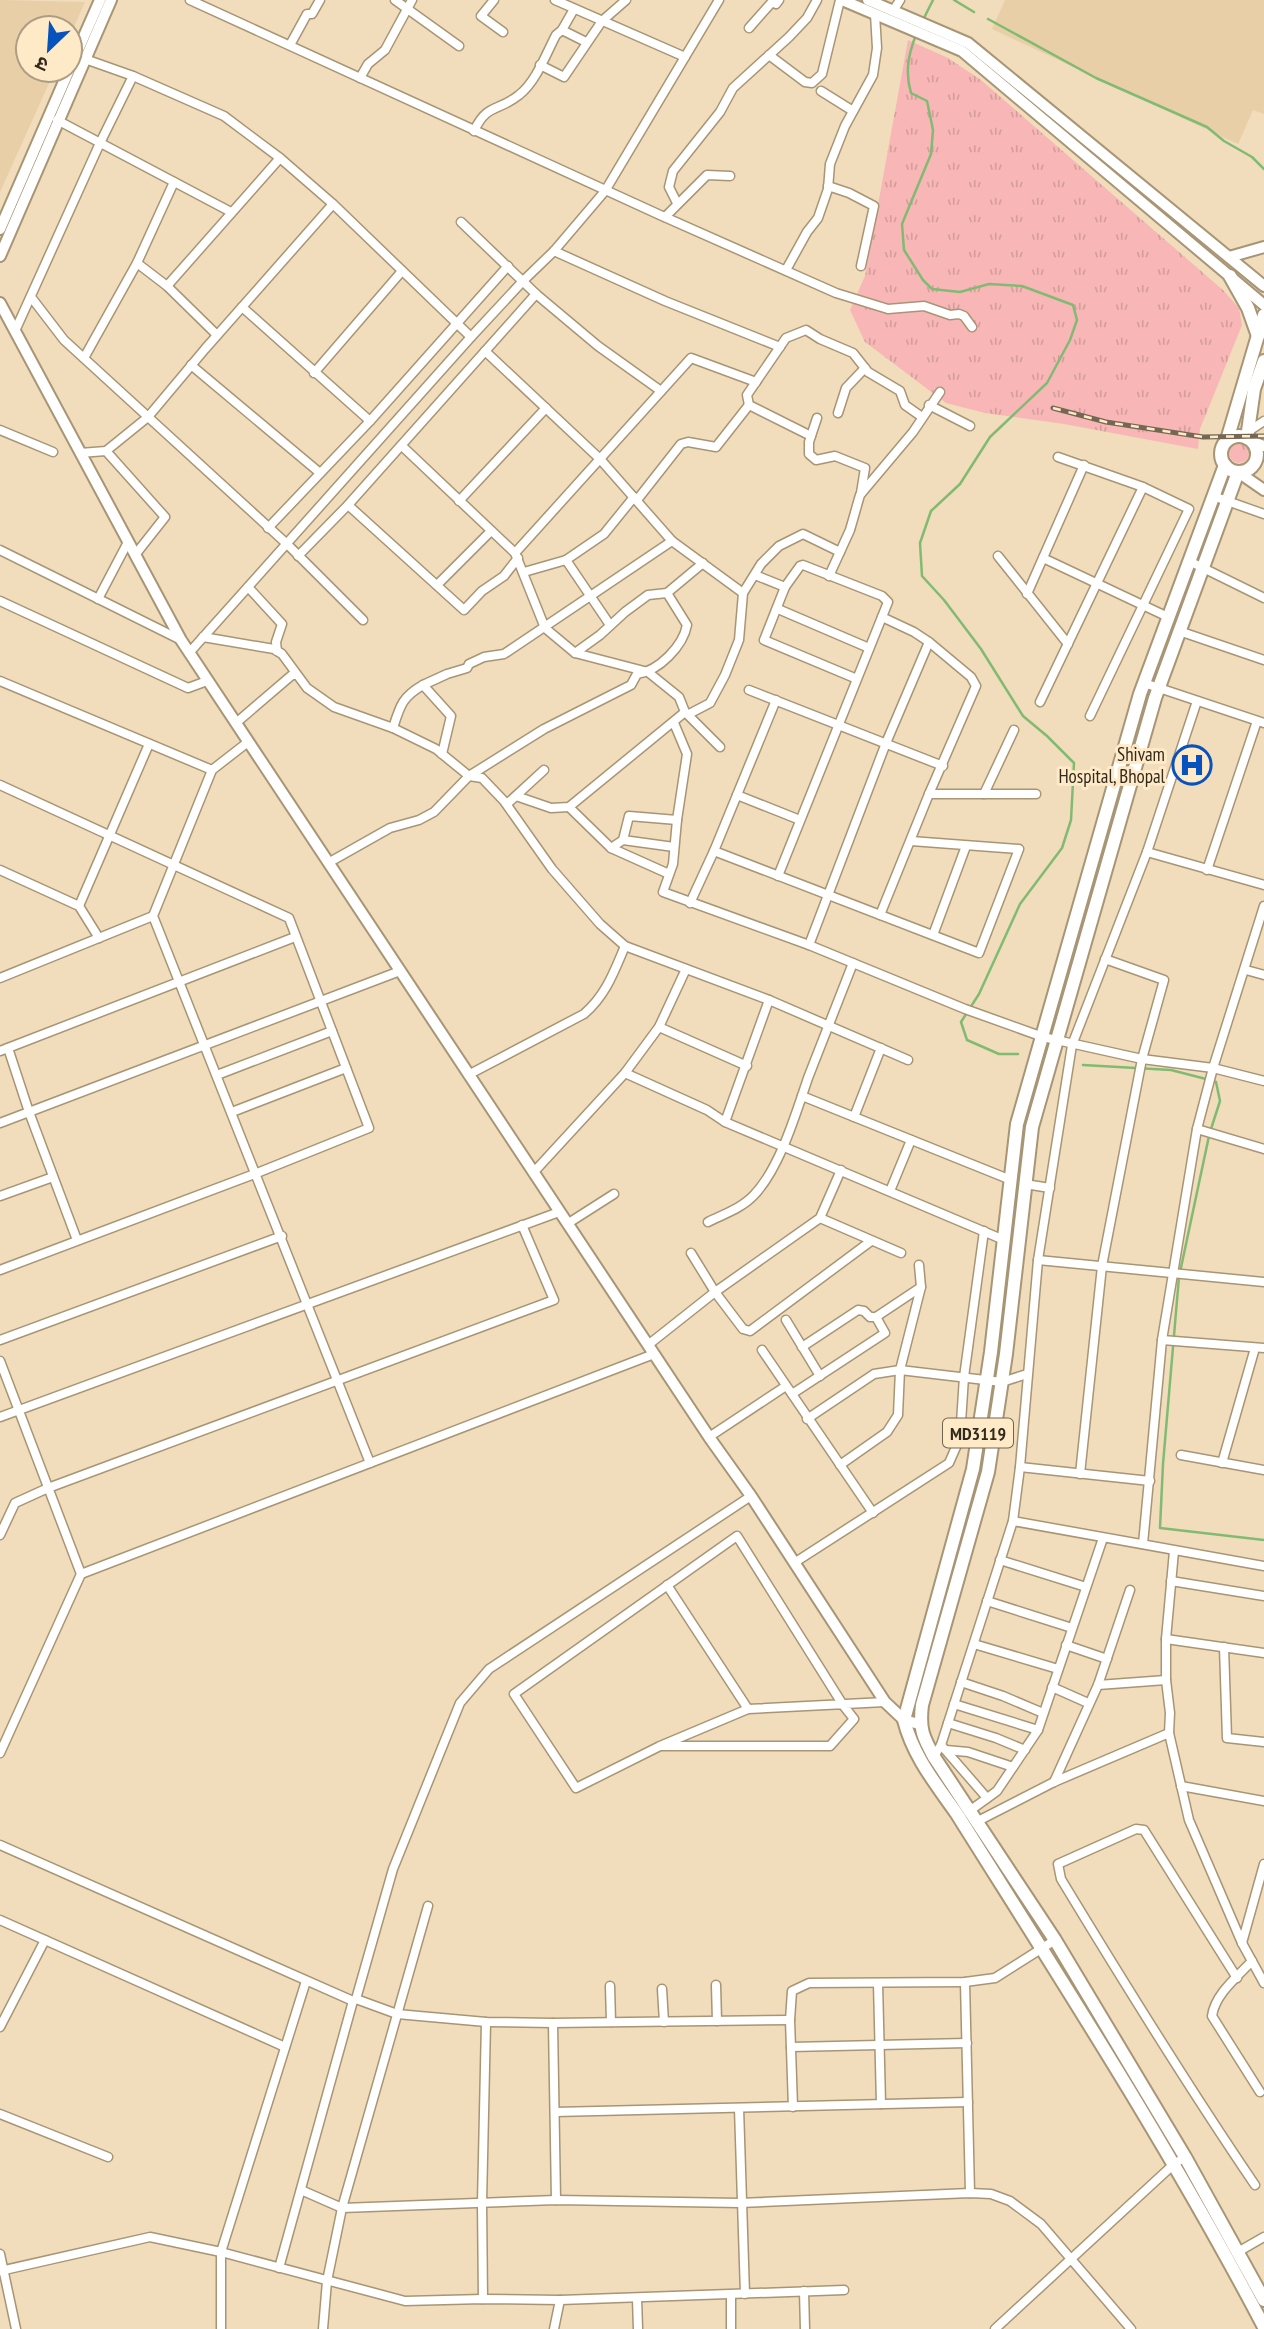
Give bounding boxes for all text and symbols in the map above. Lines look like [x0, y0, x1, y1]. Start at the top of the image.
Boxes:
north arrow [14, 14, 84, 84]
text: उ [31, 51, 52, 78]
place label: Shivam Hospital, Bhopal [1058, 742, 1166, 788]
hospital icon: Shivam Hospital, Bhopal [1171, 744, 1213, 786]
road number: MD3119 [943, 1418, 1013, 1448]

